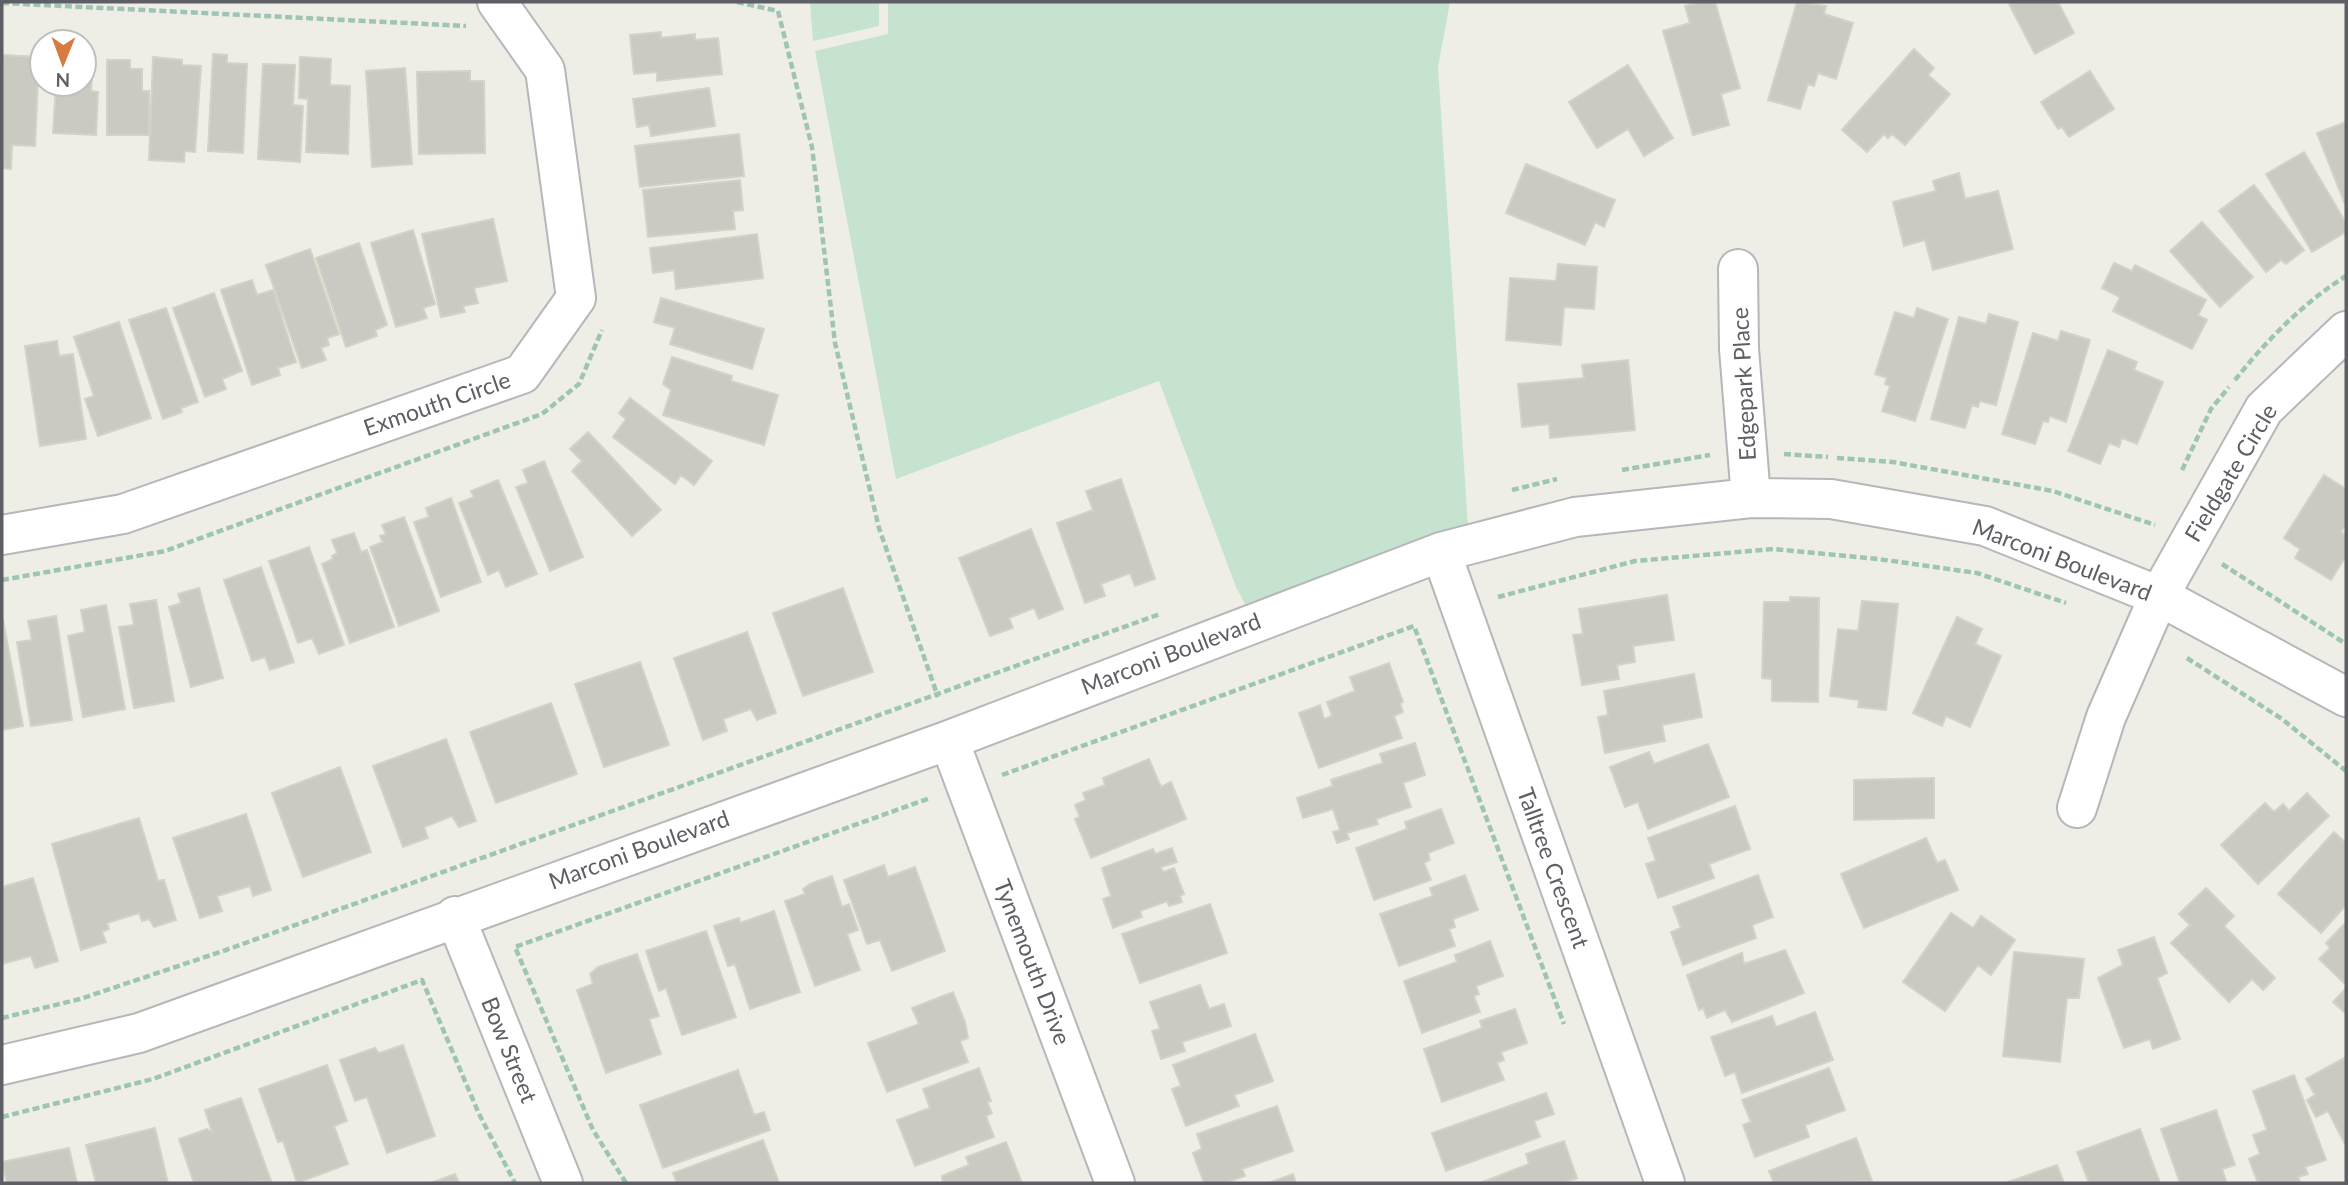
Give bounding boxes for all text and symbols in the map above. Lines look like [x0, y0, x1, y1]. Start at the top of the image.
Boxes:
north arrow [28, 28, 98, 98]
text: N [55, 69, 70, 92]
street label: Edgepark Place [1725, 307, 1761, 461]
street label: Exmouth Circle [359, 365, 514, 441]
street label: Fieldgate Circle [2178, 399, 2282, 546]
street label: Marconi Boulevard [1969, 512, 2156, 606]
street label: Marconi Boulevard [1077, 606, 1264, 700]
street label: Talltree Crescent [1512, 784, 1596, 952]
street label: Marconi Boulevard [545, 803, 733, 895]
street label: Tynemouth Drive [989, 875, 1077, 1048]
street label: Bow Street [476, 993, 544, 1107]

